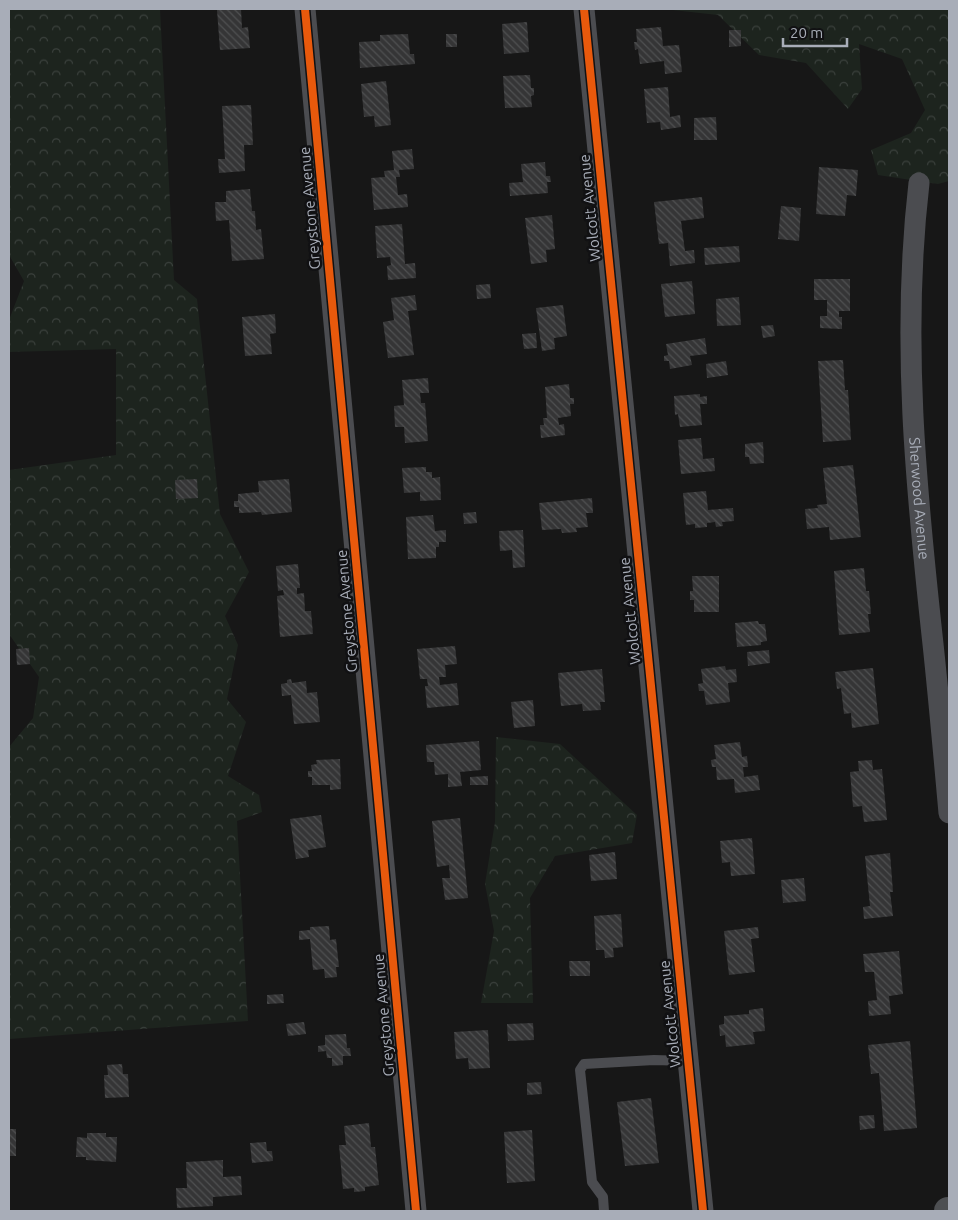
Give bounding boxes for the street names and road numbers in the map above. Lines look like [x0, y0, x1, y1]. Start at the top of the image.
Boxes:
street label: Greystone Avenue [296, 146, 323, 270]
street label: Wolcott Avenue [575, 154, 604, 263]
street label: Sherwood Avenue [906, 437, 933, 560]
street label: Greystone Avenue [333, 549, 360, 673]
street label: Wolcott Avenue [615, 557, 644, 666]
street label: Greystone Avenue [370, 953, 397, 1077]
street label: Wolcott Avenue [655, 960, 684, 1069]

